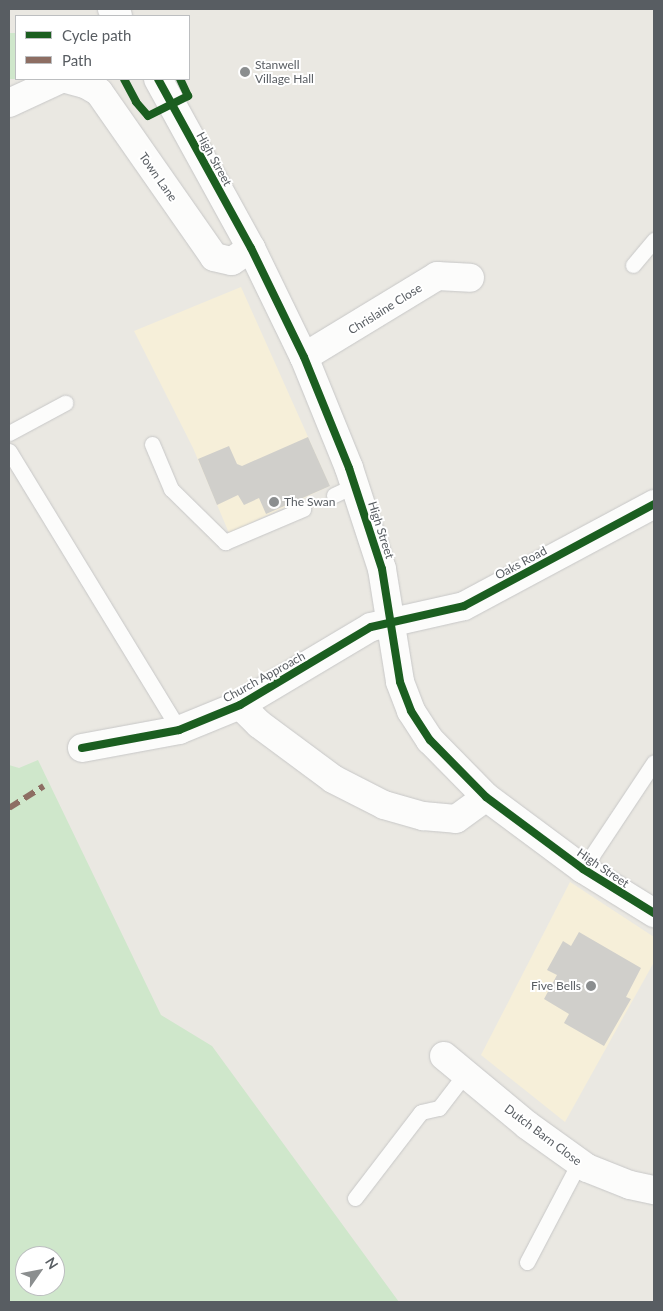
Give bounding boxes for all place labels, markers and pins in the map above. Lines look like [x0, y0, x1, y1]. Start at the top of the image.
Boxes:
place label: Stanwell Village Hall [255, 58, 314, 86]
marker: Stanwell Village Hall [239, 66, 251, 78]
place label: The Swan [284, 495, 335, 509]
marker: The Swan [268, 496, 280, 508]
place label: Five Bells [531, 979, 581, 993]
marker: Five Bells [585, 980, 597, 992]

